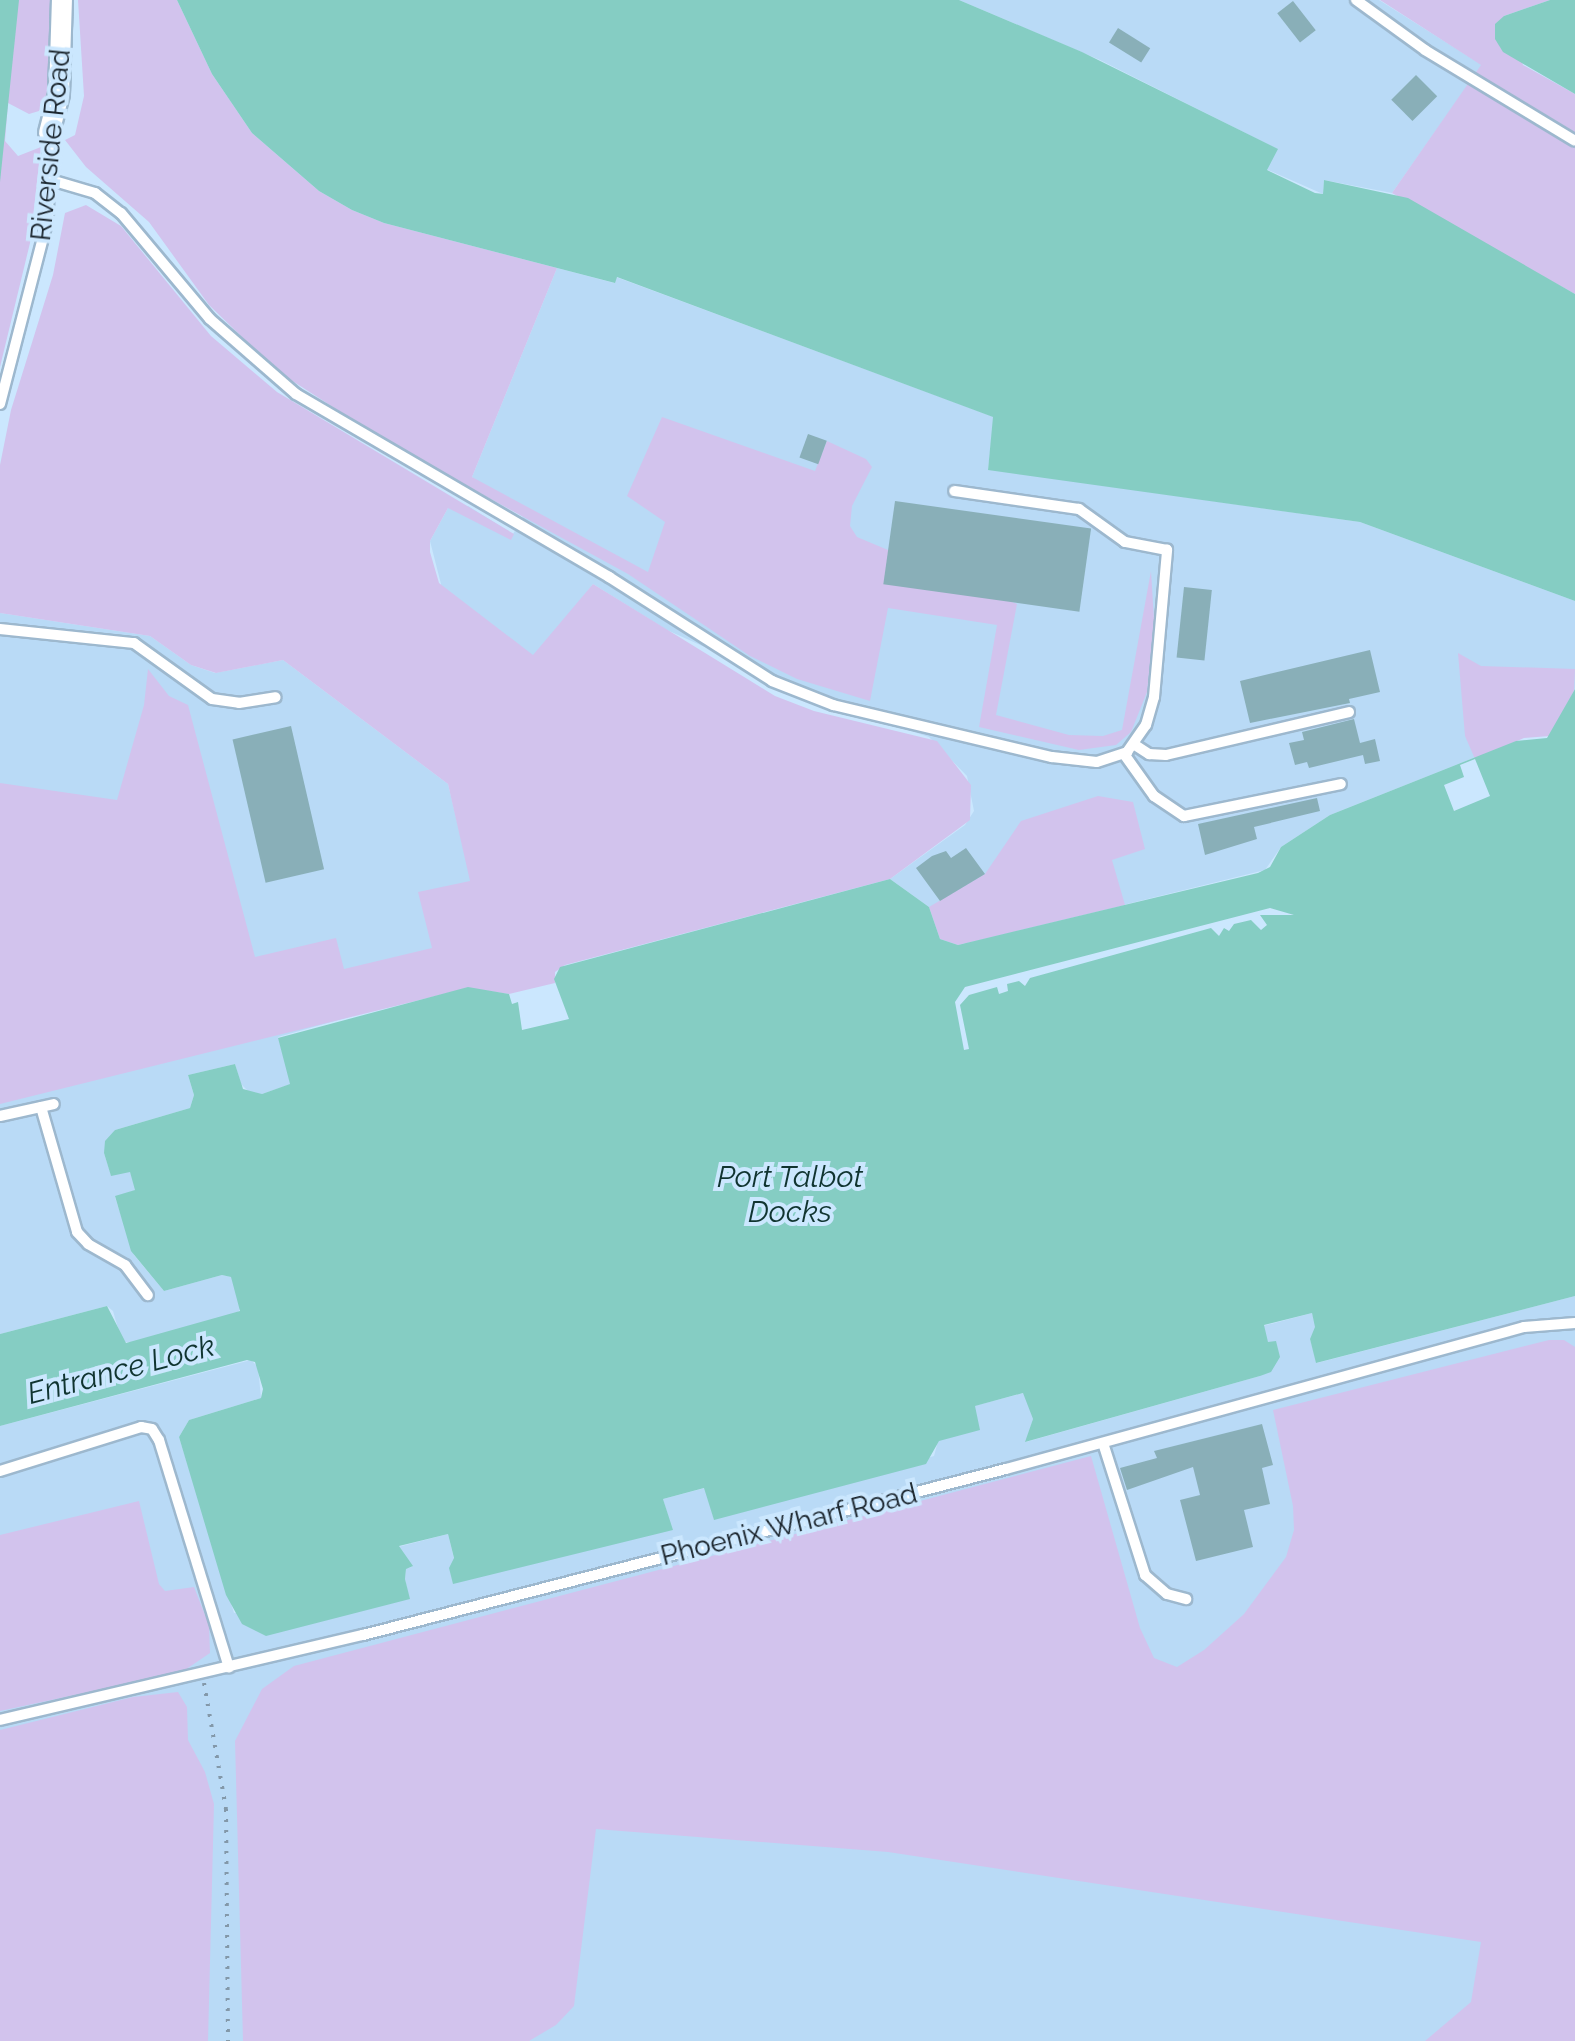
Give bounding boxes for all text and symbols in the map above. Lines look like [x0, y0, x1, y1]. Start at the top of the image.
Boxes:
street label: Riverside Road [24, 47, 78, 243]
water label: Port Talbot Docks [716, 1159, 864, 1230]
water label: Entrance Lock [23, 1328, 219, 1412]
street label: Phoenix Wharf Road [656, 1477, 922, 1573]

